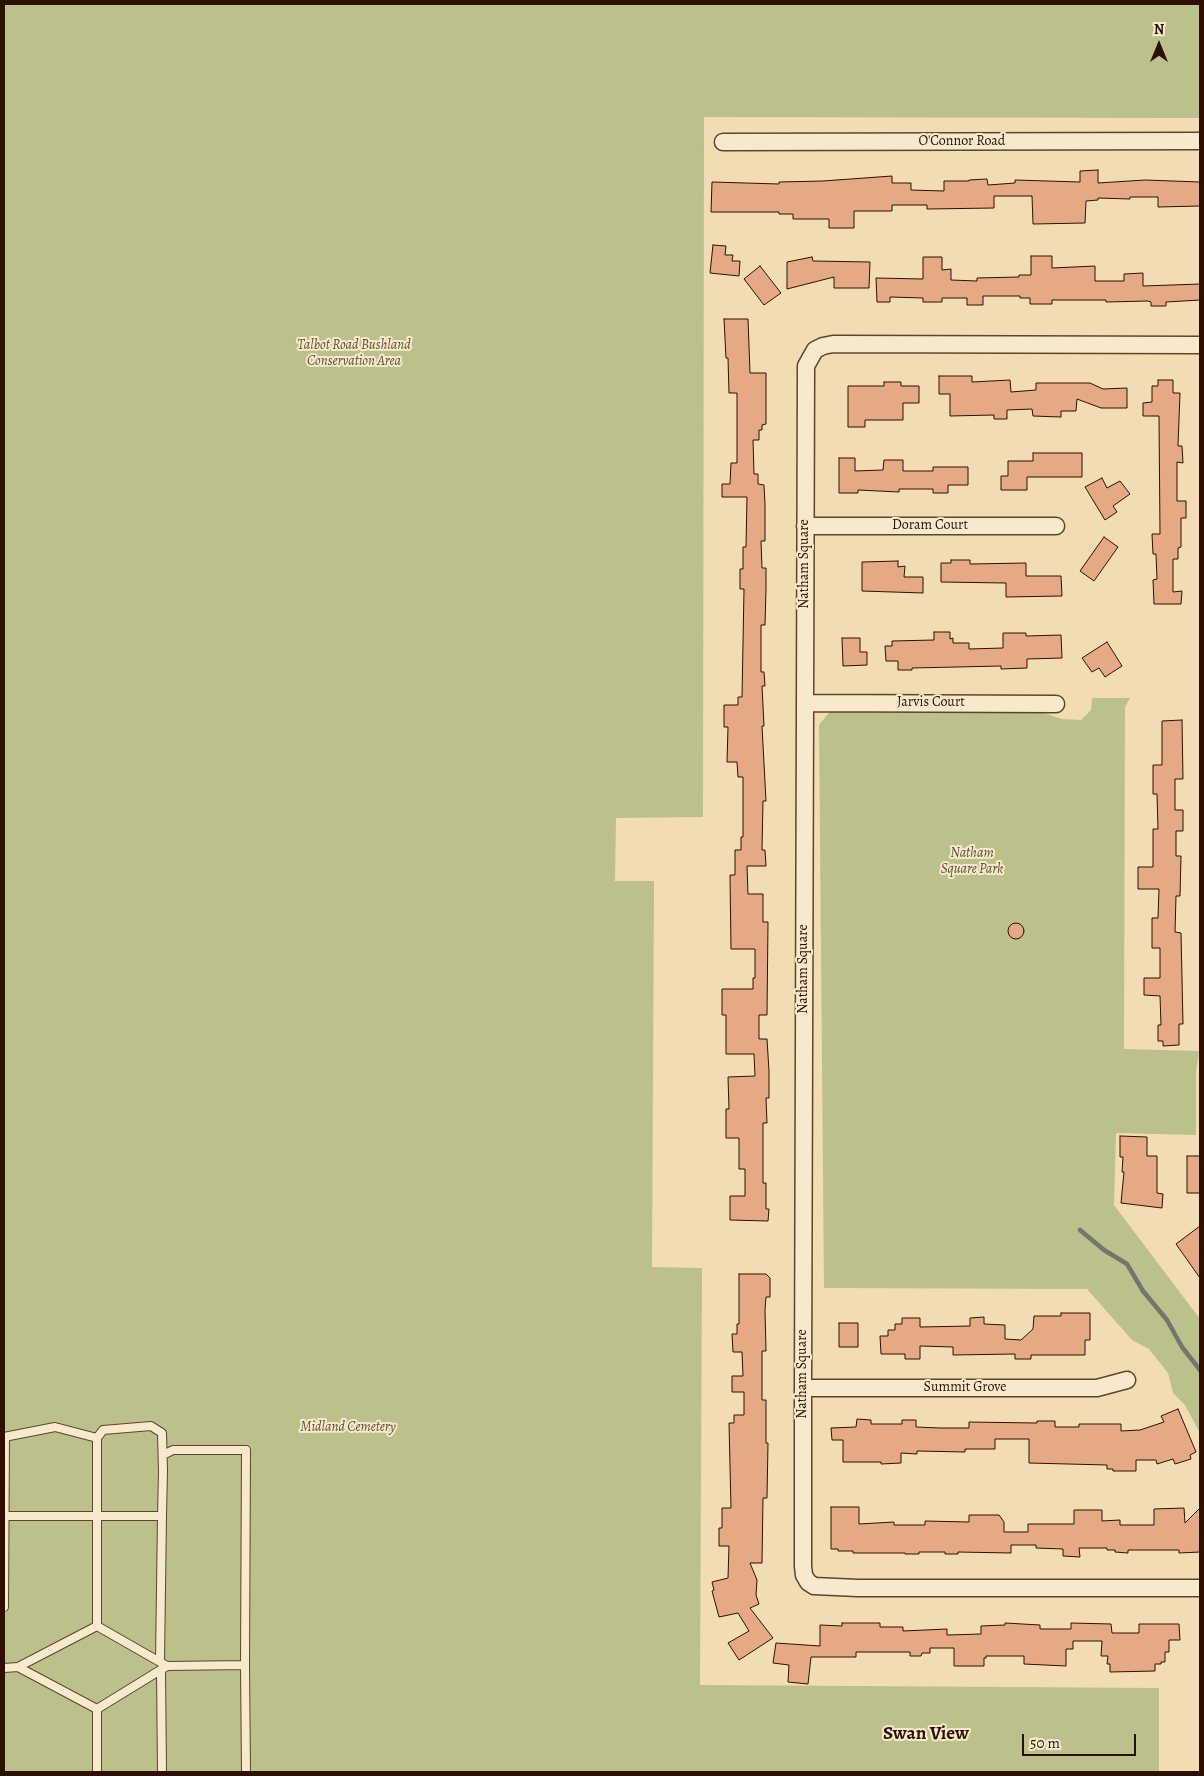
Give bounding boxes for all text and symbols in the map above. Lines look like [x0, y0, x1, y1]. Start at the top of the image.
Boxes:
north arrow [1134, 20, 1184, 70]
text: N [1154, 20, 1164, 39]
street label: O'Connor Road [919, 134, 1005, 150]
park label: Talbot Road Bushland Conservation Area [297, 338, 411, 371]
street label: Doram Court [892, 518, 968, 534]
street label: Natham Square [797, 519, 813, 609]
street label: Jarvis Court [897, 695, 965, 711]
park label: Natham Square Park [941, 846, 1003, 879]
street label: Natham Square [796, 924, 812, 1014]
street label: Natham Square [795, 1329, 811, 1419]
street label: Summit Grove [924, 1380, 1006, 1396]
park label: Midland Cemetery [300, 1420, 396, 1436]
district label: Swan View [883, 1723, 969, 1745]
scale bar [1024, 1724, 1138, 1756]
text: 50 m [1030, 1733, 1060, 1753]

